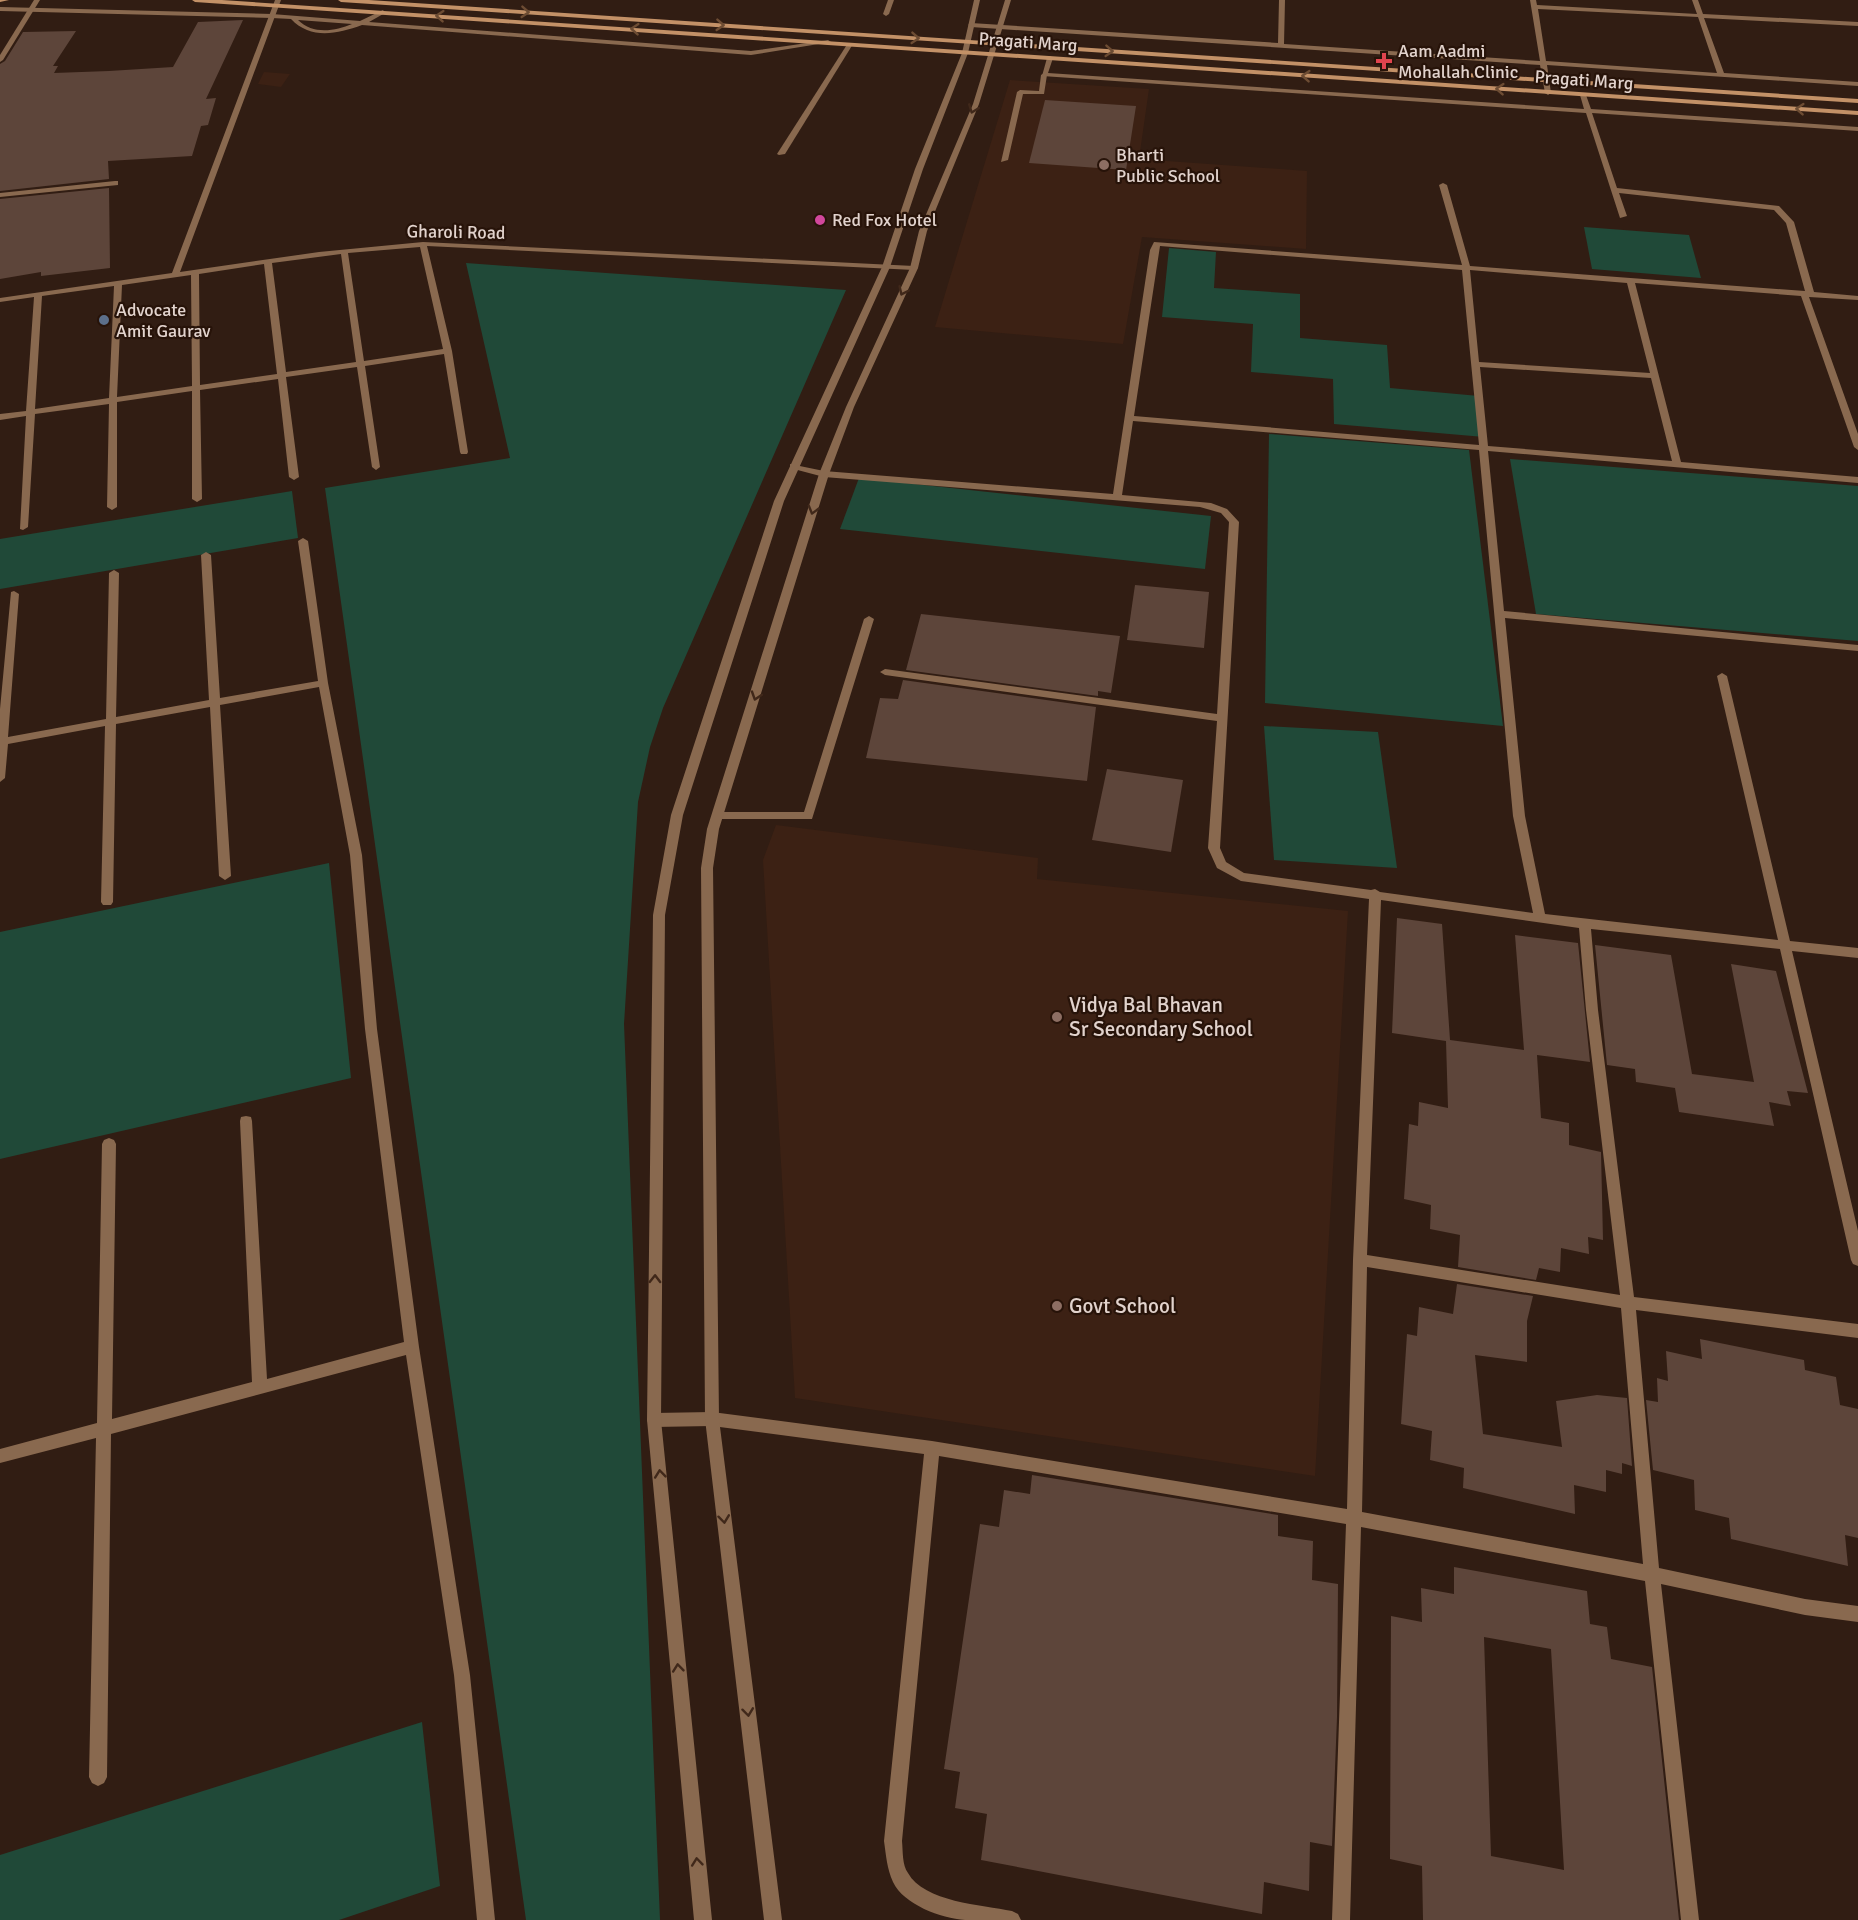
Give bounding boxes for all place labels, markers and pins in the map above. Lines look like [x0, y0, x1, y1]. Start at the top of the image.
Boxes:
place label: Aam Aadmi Mohallah Clinic [1398, 40, 1518, 83]
marker: Aam Aadmi Mohallah Clinic [1375, 52, 1393, 70]
place label: Bharti Public School [1116, 144, 1220, 187]
marker: Bharti Public School [1097, 158, 1111, 172]
place label: Red Fox Hotel [832, 209, 937, 231]
marker: Red Fox Hotel [813, 213, 827, 227]
place label: Advocate Amit Gaurav [116, 299, 211, 342]
marker: Advocate Amit Gaurav [97, 313, 111, 327]
place label: Vidya Bal Bhavan Sr Secondary School [1069, 992, 1253, 1042]
marker: Vidya Bal Bhavan Sr Secondary School [1050, 1010, 1064, 1024]
place label: Govt School [1069, 1293, 1176, 1319]
marker: Govt School [1050, 1299, 1064, 1313]

